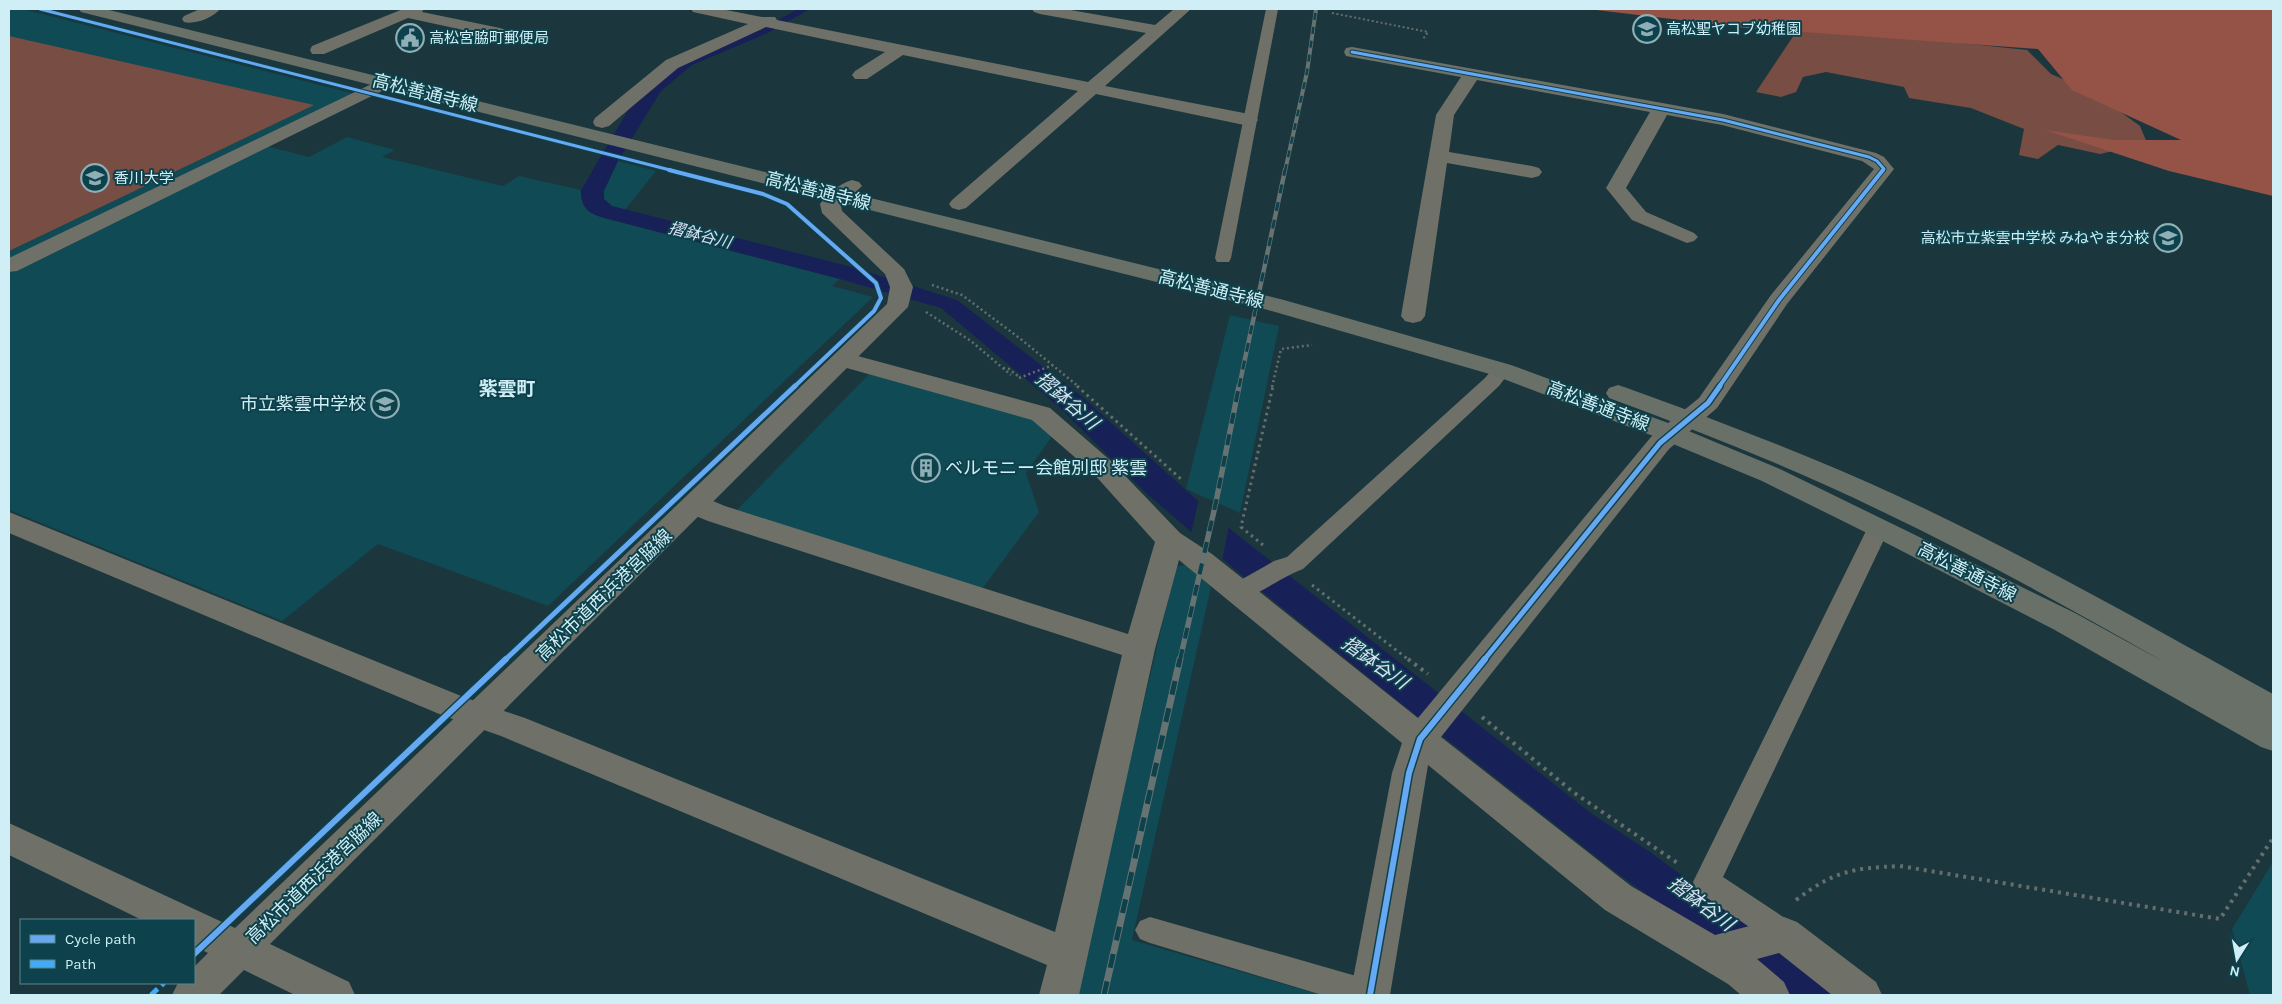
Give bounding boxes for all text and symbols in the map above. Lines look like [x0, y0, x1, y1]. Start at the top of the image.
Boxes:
school or university icon: 高松聖ヤコブ幼稚園 [1632, 14, 1662, 44]
place label: 高松聖ヤコブ幼稚園 [1666, 20, 1801, 38]
public building icon: 高松宮脇町郵便局 [395, 23, 425, 53]
place label: 高松宮脇町郵便局 [429, 29, 549, 47]
street label: 高松善通寺線 [370, 69, 480, 117]
school or university icon: 香川大学 [80, 163, 110, 193]
street label: 高松善通寺線 [763, 167, 873, 215]
place label: 香川大学 [114, 169, 174, 187]
water label: 摺鉢谷川 [667, 218, 735, 252]
school or university icon: 高松市立紫雲中学校 みねやま分校 [2153, 223, 2183, 253]
place label: 高松市立紫雲中学校 みねやま分校 [1920, 229, 2149, 247]
street label: 高松善通寺線 [1156, 265, 1266, 313]
water label: 摺鉢谷川 [1031, 368, 1104, 436]
street label: 高松善通寺線 [1544, 376, 1652, 436]
district label: 紫雲町 [478, 378, 536, 400]
school or university icon: 市立紫雲中学校 [370, 389, 400, 419]
place label: 市立紫雲中学校 [240, 393, 366, 415]
building icon: ベルモニー会館別邸 紫雲 [911, 453, 941, 483]
place label: ベルモニー会館別邸 紫雲 [945, 457, 1147, 479]
street label: 高松市道西浜港宮脇線 [532, 525, 676, 665]
street label: 高松善通寺線 [1914, 538, 2020, 606]
water label: 摺鉢谷川 [1338, 632, 1414, 695]
street label: 高松市道西浜港宮脇線 [242, 808, 386, 948]
water label: 摺鉢谷川 [1664, 872, 1740, 937]
legend [20, 919, 195, 984]
text: Cycle path [65, 930, 136, 948]
north arrow [2212, 934, 2262, 984]
text: Path [65, 955, 96, 973]
text: N [2228, 962, 2241, 981]

